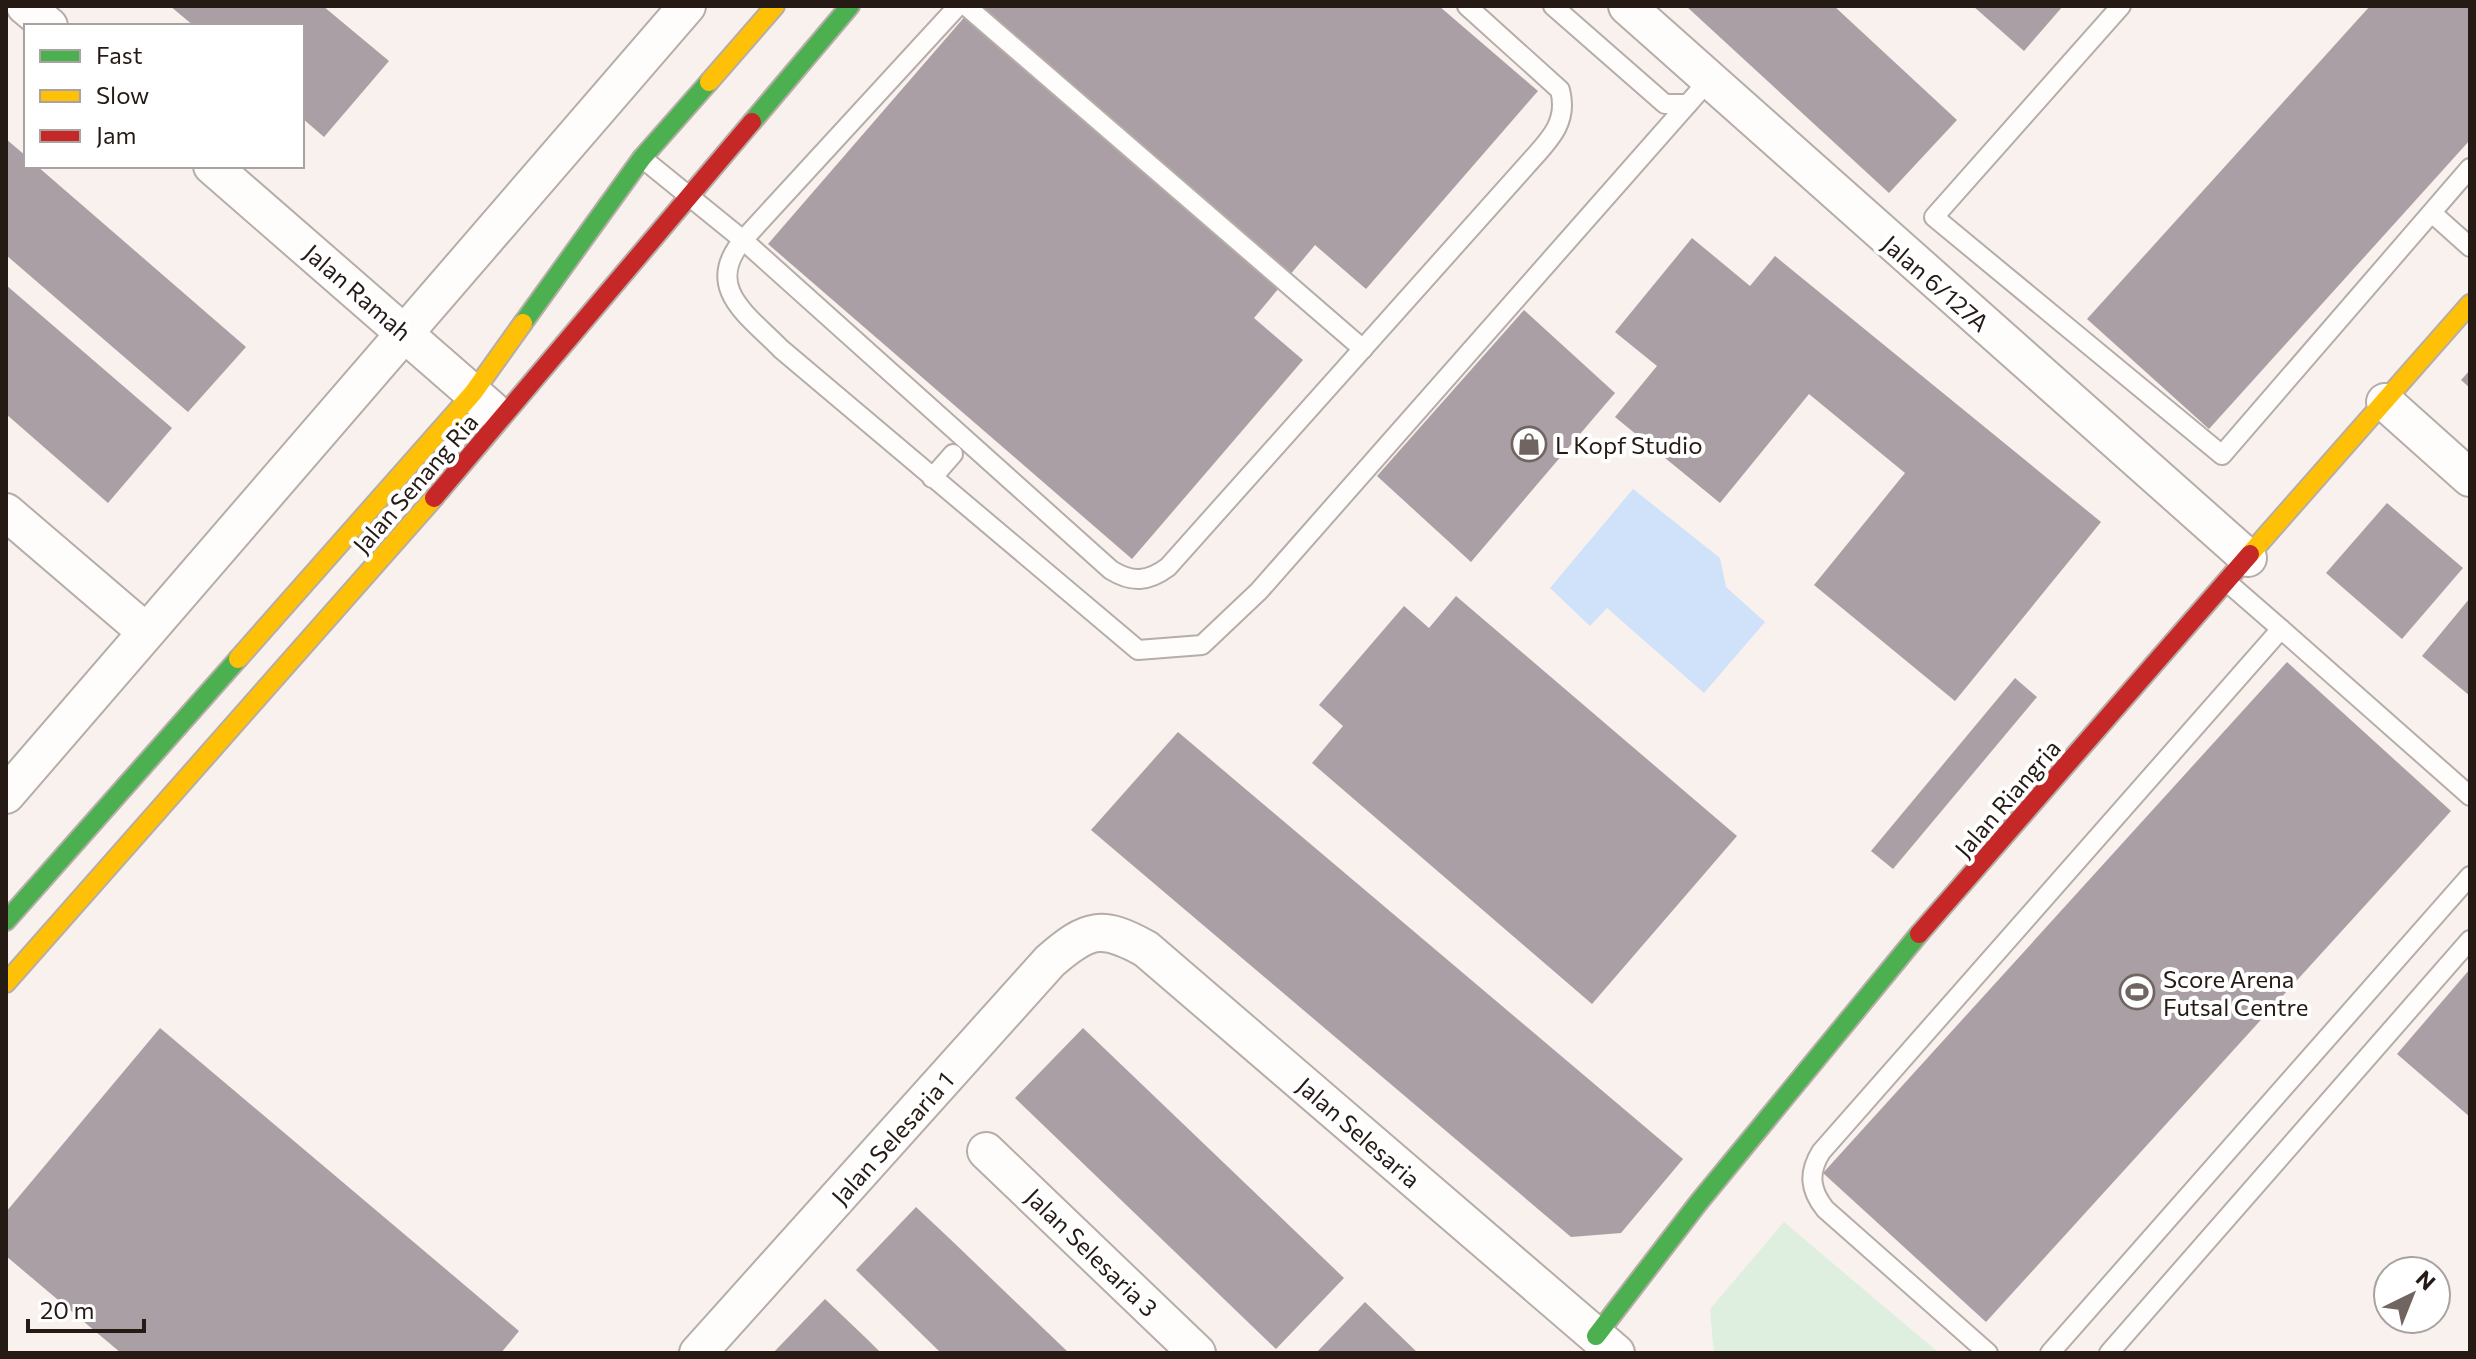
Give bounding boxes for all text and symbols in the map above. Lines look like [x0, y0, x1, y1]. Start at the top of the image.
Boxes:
legend [24, 24, 304, 168]
text: Fast [96, 40, 143, 69]
text: Slow [96, 80, 149, 109]
text: Jam [96, 120, 136, 149]
street label: Jalan 6/127A [1877, 229, 1995, 337]
street label: Jalan Ramah [299, 238, 417, 346]
street label: Jalan Senang Ria [346, 407, 484, 559]
shop icon: L Kopf Studio [1510, 425, 1548, 463]
place label: L Kopf Studio [1555, 430, 1702, 459]
street label: Jalan Riangria [1948, 733, 2066, 863]
place label: Score Arena Futsal Centre [2163, 964, 2308, 1021]
sports icon: Score Arena Futsal Centre [2118, 973, 2156, 1011]
street label: Jalan Selesaria 1 [825, 1066, 959, 1210]
street label: Jalan Selesaria [1291, 1071, 1427, 1193]
street label: Jalan Selesaria 3 [1020, 1182, 1164, 1322]
north arrow [2372, 1255, 2452, 1335]
text: N [2411, 1265, 2441, 1296]
scale bar [28, 1283, 144, 1333]
text: 20 m [40, 1295, 94, 1324]

